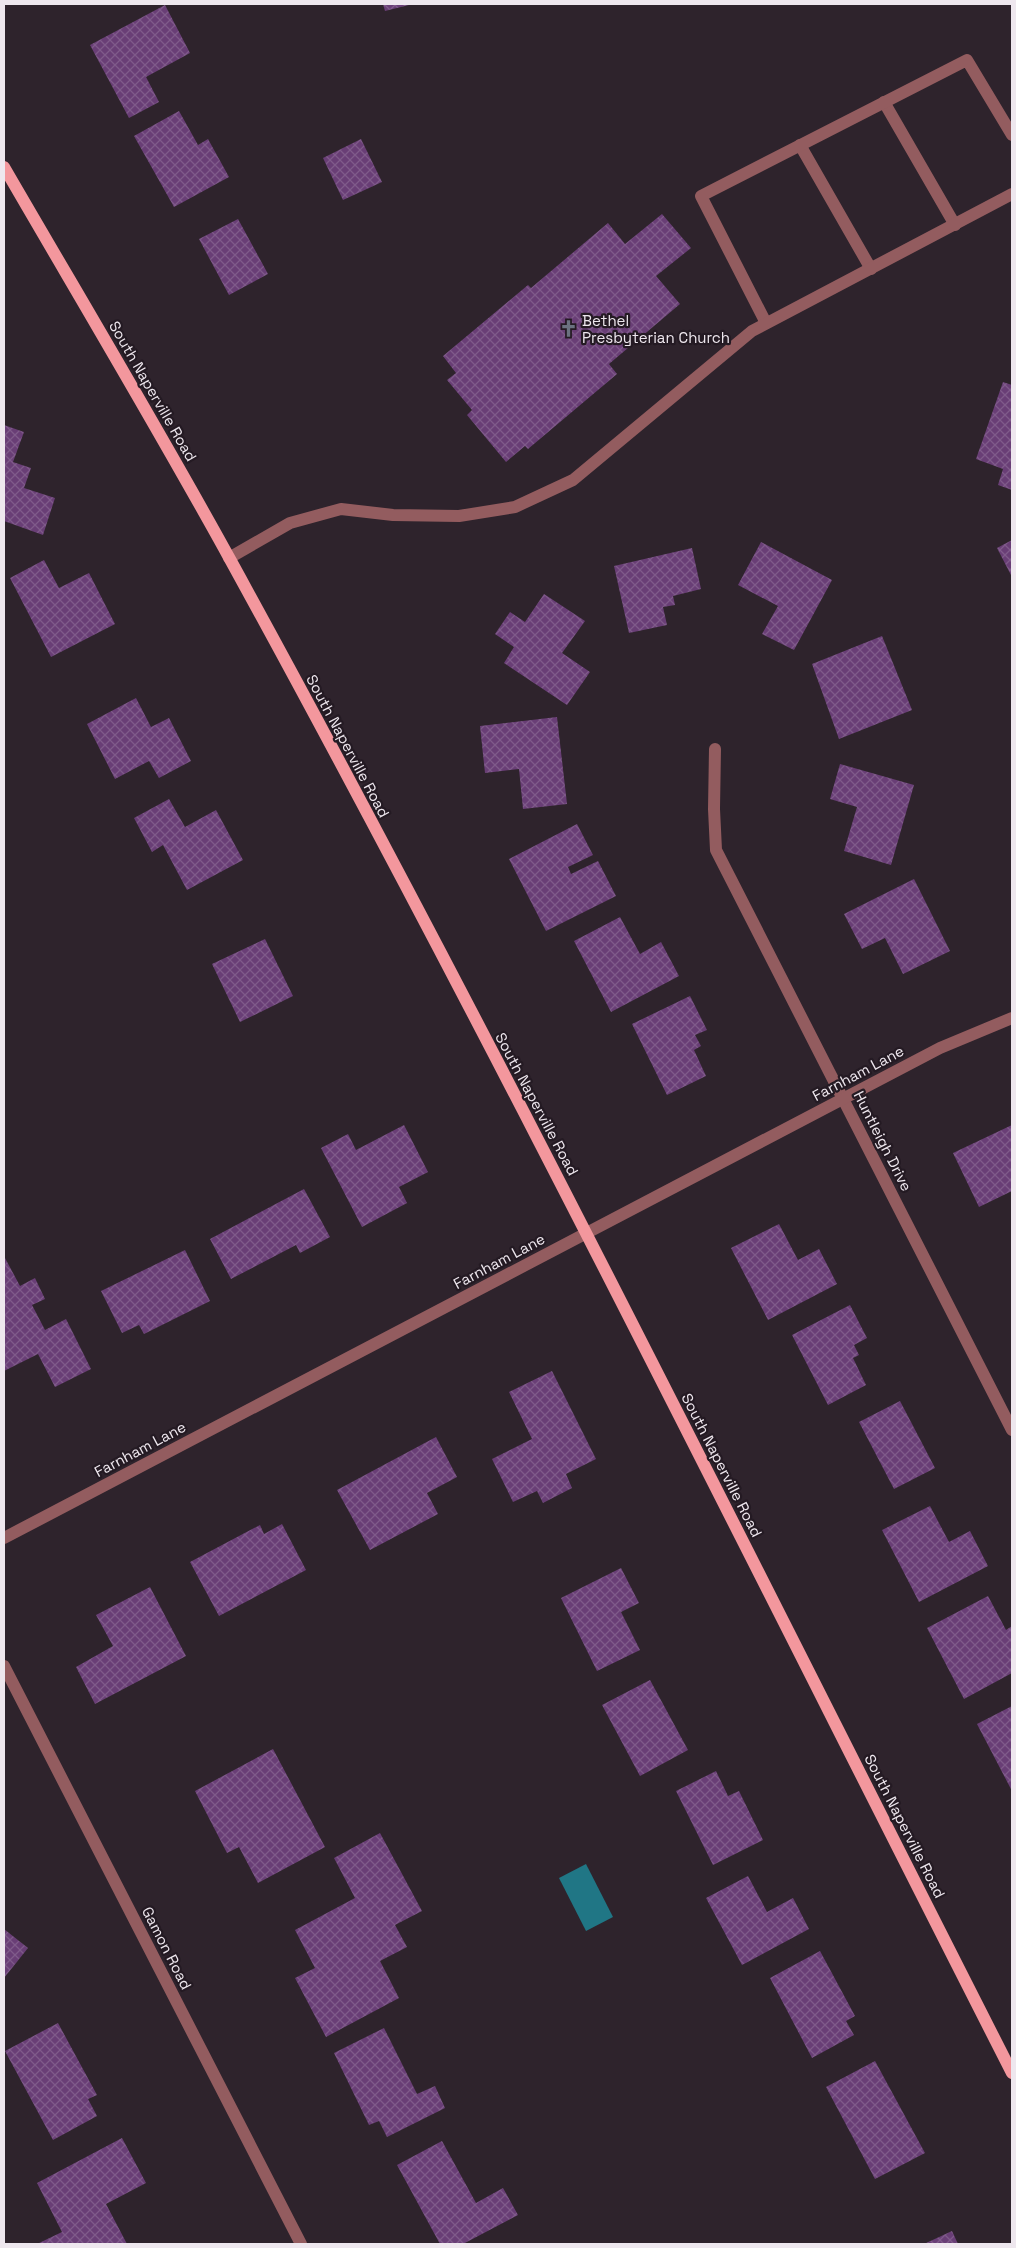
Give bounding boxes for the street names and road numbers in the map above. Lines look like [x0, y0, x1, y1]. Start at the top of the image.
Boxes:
street label: South Naperville Road [105, 317, 201, 465]
street label: South Naperville Road [302, 671, 394, 821]
street label: South Naperville Road [491, 1029, 583, 1179]
street label: Farnham Lane [809, 1041, 907, 1105]
street label: Huntleigh Drive [850, 1088, 916, 1194]
street label: Farnham Lane [450, 1229, 548, 1293]
street label: South Naperville Road [677, 1390, 767, 1540]
street label: Farnham Lane [91, 1417, 189, 1481]
street label: South Naperville Road [860, 1751, 950, 1901]
street label: Gamon Road [138, 1903, 196, 1993]

